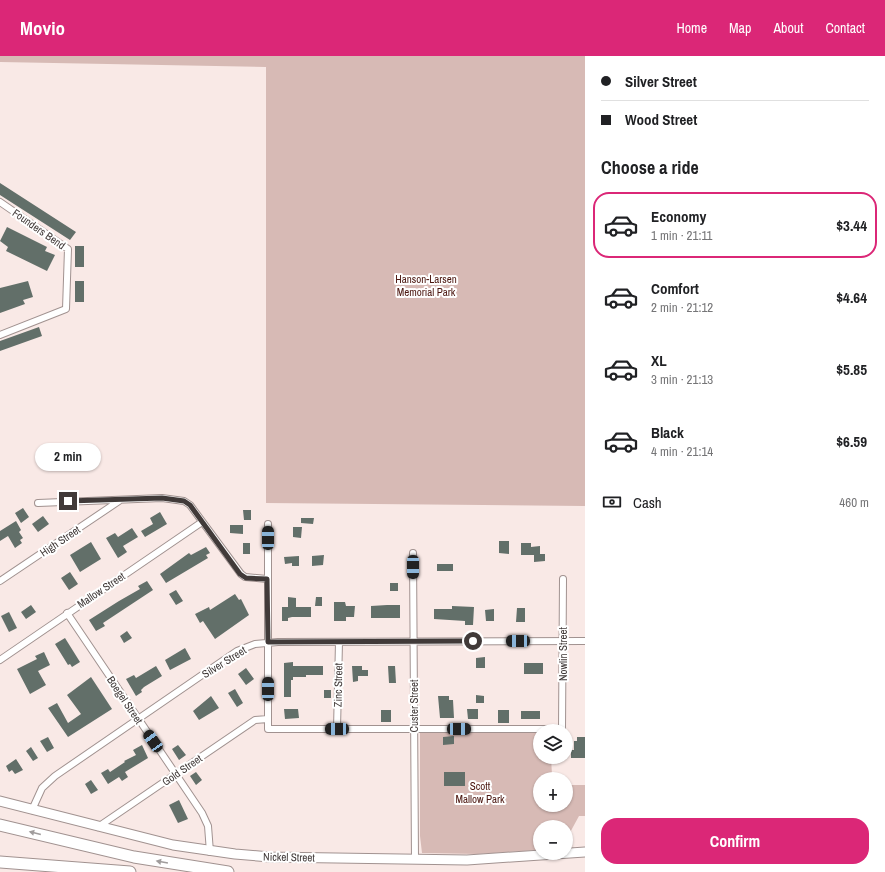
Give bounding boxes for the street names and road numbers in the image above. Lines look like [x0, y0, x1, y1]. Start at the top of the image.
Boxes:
street label: Founders Bend [10, 206, 68, 252]
street label: High Street [37, 522, 83, 560]
street label: Mallow Street [74, 569, 128, 611]
street label: Nowlin Street [556, 626, 570, 681]
street label: Silver Street [199, 643, 249, 681]
street label: Zinc Street [331, 662, 345, 707]
street label: Boegel Street [104, 673, 146, 727]
street label: Custer Street [407, 679, 421, 733]
street label: Gold Street [159, 751, 205, 789]
street label: Nickel Street [263, 850, 315, 864]

